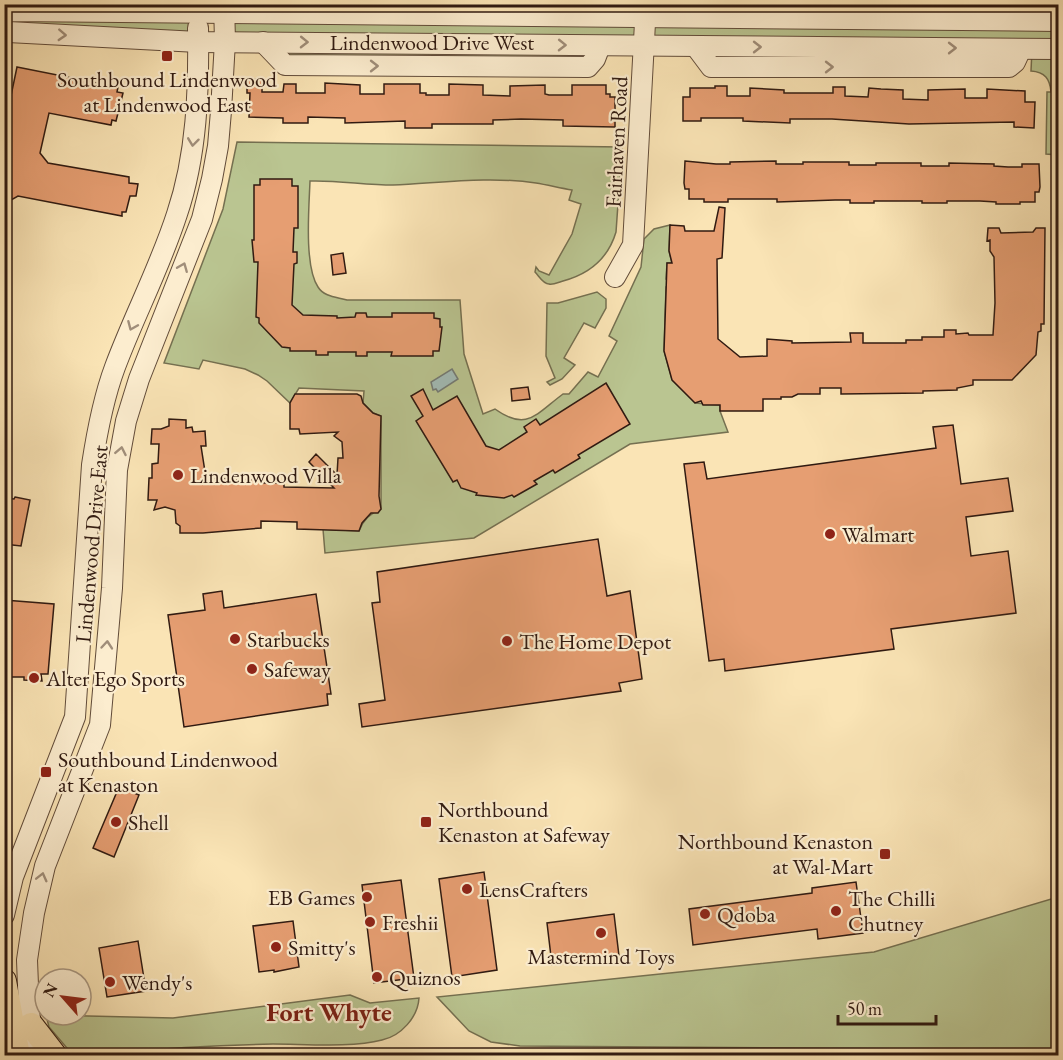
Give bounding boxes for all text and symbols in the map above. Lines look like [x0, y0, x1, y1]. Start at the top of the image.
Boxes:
one-way arrow [58, 28, 67, 41]
street label: Lindenwood Drive West [330, 28, 534, 57]
one-way arrow [300, 36, 309, 48]
one-way arrow [558, 39, 567, 51]
one-way arrow [753, 41, 762, 53]
one-way arrow [948, 42, 957, 54]
marker: Southbound Lindenwood at Lindenwood East [160, 49, 174, 63]
one-way arrow [369, 60, 378, 72]
one-way arrow [824, 61, 833, 73]
place label: Southbound Lindenwood at Lindenwood East [57, 65, 278, 119]
street label: Fairhaven Road [599, 75, 634, 208]
one-way arrow [187, 137, 200, 147]
one-way arrow [176, 262, 188, 273]
one-way arrow [127, 320, 139, 331]
street label: Lindenwood Drive East [68, 444, 115, 644]
one-way arrow [114, 446, 126, 456]
place label: Lindenwood Villa [190, 461, 342, 490]
marker: Lindenwood Villa [171, 468, 185, 482]
place label: Walmart [842, 520, 914, 549]
marker: Walmart [823, 527, 837, 541]
place label: Starbucks [247, 625, 330, 654]
place label: The Home Depot [519, 627, 671, 656]
marker: Starbucks [228, 632, 242, 646]
marker: The Home Depot [500, 634, 514, 648]
one-way arrow [100, 641, 113, 650]
place label: Safeway [264, 655, 331, 684]
marker: Safeway [245, 662, 259, 676]
place label: Alter Ego Sports [45, 664, 185, 693]
marker: Alter Ego Sports [27, 671, 41, 685]
place label: Southbound Lindenwood at Kenaston [58, 745, 279, 799]
marker: Southbound Lindenwood at Kenaston [39, 765, 53, 779]
place label: Northbound Kenaston at Safeway [438, 795, 610, 849]
place label: Shell [128, 808, 169, 837]
marker: Shell [109, 815, 123, 829]
marker: Northbound Kenaston at Safeway [419, 815, 433, 829]
place label: Northbound Kenaston at Wal-Mart [678, 827, 873, 881]
marker: Northbound Kenaston at Wal-Mart [878, 847, 892, 861]
one-way arrow [35, 873, 48, 883]
place label: LensCrafters [479, 875, 588, 904]
marker: LensCrafters [460, 882, 474, 896]
place label: EB Games [268, 883, 355, 912]
place label: The Chilli Chutney [848, 884, 935, 938]
marker: EB Games [360, 890, 374, 904]
place label: Qdoba [717, 900, 776, 929]
marker: The Chilli Chutney [829, 904, 843, 918]
marker: Qdoba [698, 907, 712, 921]
place label: Freshii [382, 908, 438, 937]
marker: Freshii [363, 915, 377, 929]
marker: Mastermind Toys [594, 926, 608, 940]
place label: Smitty's [288, 933, 356, 962]
marker: Smitty's [269, 940, 283, 954]
place label: Mastermind Toys [527, 942, 675, 971]
place label: Quiznos [389, 963, 461, 992]
north arrow [33, 967, 93, 1027]
place label: Wendy's [122, 968, 192, 997]
marker: Quiznos [370, 970, 384, 984]
marker: Wendy's [103, 975, 117, 989]
text: N [38, 980, 63, 1001]
scale bar [838, 988, 936, 1026]
district label: Fort Whyte [266, 995, 392, 1029]
text: 50 m [847, 997, 882, 1020]

